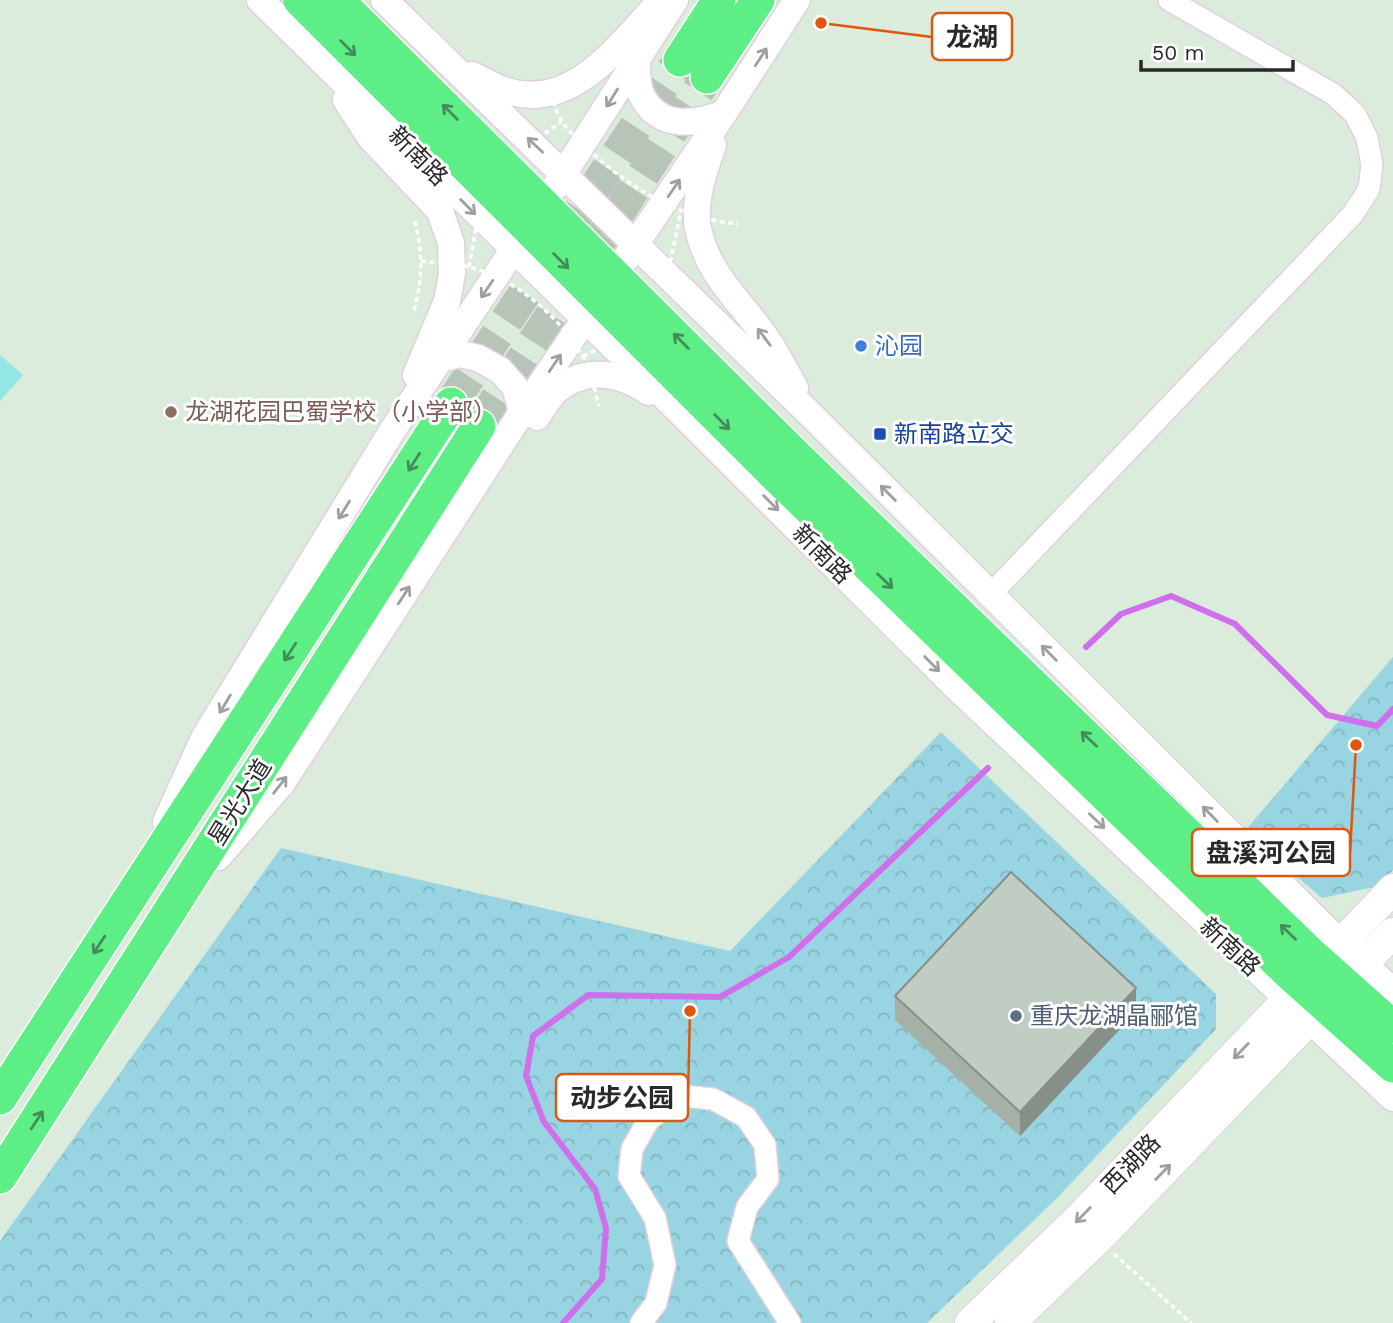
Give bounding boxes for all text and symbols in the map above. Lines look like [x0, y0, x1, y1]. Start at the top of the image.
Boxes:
callout: 龙湖 [932, 13, 1012, 60]
text: 龙湖 [946, 22, 998, 52]
scale bar [1141, 28, 1293, 72]
one-way arrow [340, 40, 357, 57]
text: 50 m [1152, 40, 1204, 65]
one-way arrow [754, 47, 768, 67]
one-way arrow [604, 88, 618, 108]
one-way arrow [441, 104, 458, 121]
street label: 新南路 [383, 121, 453, 191]
one-way arrow [526, 137, 544, 153]
one-way arrow [667, 179, 681, 198]
one-way arrow [460, 198, 477, 215]
one-way arrow [553, 252, 570, 269]
one-way arrow [480, 279, 494, 298]
one-way arrow [757, 328, 771, 347]
place label: 沁园 [875, 332, 923, 360]
one-way arrow [672, 333, 689, 350]
marker: 沁园 [853, 338, 869, 354]
one-way arrow [547, 354, 562, 373]
place label: 龙湖花园巴蜀学校（小学部） [185, 398, 497, 426]
marker: 龙湖花园巴蜀学校（小学部） [163, 404, 179, 420]
one-way arrow [714, 413, 731, 430]
place label: 新南路立交 [894, 420, 1014, 448]
marker: 新南路立交 [872, 426, 888, 442]
one-way arrow [407, 451, 421, 471]
one-way arrow [880, 484, 897, 501]
one-way arrow [762, 494, 779, 511]
one-way arrow [336, 499, 350, 519]
street label: 新南路 [787, 519, 857, 589]
one-way arrow [876, 572, 893, 589]
one-way arrow [396, 586, 411, 605]
one-way arrow [282, 642, 297, 661]
one-way arrow [1040, 645, 1057, 662]
one-way arrow [923, 655, 940, 672]
one-way arrow [217, 693, 231, 713]
one-way arrow [1081, 731, 1098, 748]
street label: 星光大道 [203, 754, 277, 850]
one-way arrow [272, 777, 287, 795]
one-way arrow [1202, 806, 1219, 823]
one-way arrow [1088, 812, 1105, 829]
callout: 盘溪河公园 [1192, 829, 1350, 876]
text: 盘溪河公园 [1206, 838, 1336, 868]
street label: 新南路 [1194, 912, 1266, 982]
one-way arrow [1280, 923, 1297, 940]
one-way arrow [92, 935, 106, 954]
place label: 重庆龙湖晶郦馆 [1030, 1002, 1198, 1030]
marker: 重庆龙湖晶郦馆 [1008, 1008, 1024, 1024]
one-way arrow [1232, 1042, 1249, 1059]
callout: 动步公园 [556, 1074, 688, 1121]
text: 动步公园 [570, 1083, 674, 1113]
one-way arrow [29, 1111, 44, 1130]
street label: 西湖路 [1096, 1128, 1166, 1200]
one-way arrow [1155, 1163, 1172, 1180]
one-way arrow [1074, 1206, 1091, 1223]

